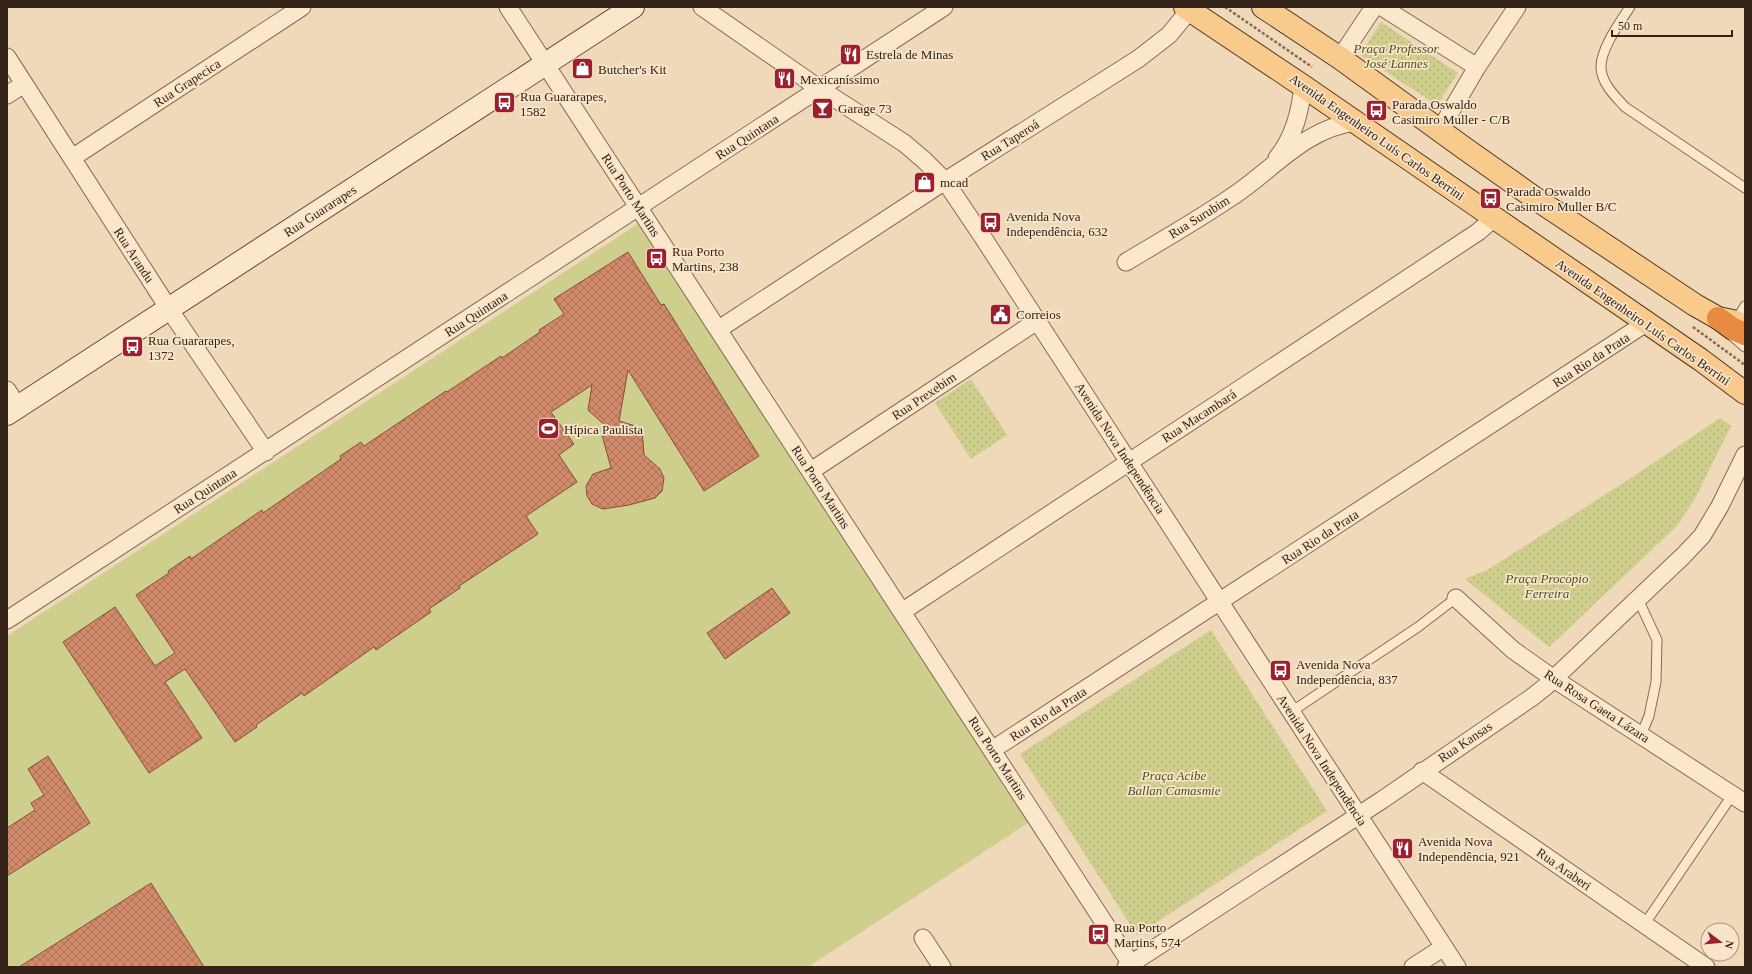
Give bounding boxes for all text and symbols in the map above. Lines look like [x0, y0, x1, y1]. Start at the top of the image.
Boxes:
scale bar [1612, 12, 1732, 38]
text: 50 m [1618, 19, 1643, 33]
restaurant icon: Estrela de Minas [838, 41, 864, 67]
park label: Praça Professor José Lannes [1352, 41, 1439, 71]
place label: Estrela de Minas [866, 47, 953, 62]
street label: Rua Grapecica [151, 56, 224, 110]
shop icon: Butcher's Kit [569, 56, 595, 82]
place label: Butcher's Kit [598, 62, 667, 77]
restaurant icon: Mexicaníssimo [772, 66, 798, 92]
street label: Avenida Engenheiro Luís Carlos Berrini [1287, 71, 1468, 204]
place label: Mexicaníssimo [800, 72, 879, 87]
place label: Rua Guararapes, 1582 [520, 89, 607, 119]
bus stop icon: Rua Guararapes, 1582 [492, 90, 518, 116]
bar icon: Garage 73 [809, 95, 835, 121]
place label: Parada Oswaldo Casimiro Muller - C/B [1392, 97, 1510, 127]
bus stop icon: Parada Oswaldo Casimiro Muller - C/B [1364, 98, 1390, 124]
place label: Garage 73 [838, 101, 892, 116]
street label: Rua Quintana [713, 111, 781, 163]
street label: Rua Taperoá [978, 116, 1042, 164]
street label: Rua Porto Martins [599, 151, 663, 239]
shop icon: mcad [912, 169, 938, 195]
place label: mcad [940, 175, 969, 190]
street label: Rua Guararapes [281, 182, 359, 240]
place label: Parada Oswaldo Casimiro Muller B/C [1506, 184, 1617, 214]
bus stop icon: Parada Oswaldo Casimiro Muller B/C [1478, 185, 1504, 211]
street label: Rua Surubim [1166, 192, 1232, 242]
place label: Avenida Nova Independência, 632 [1006, 209, 1108, 239]
bus stop icon: Avenida Nova Independência, 632 [977, 210, 1003, 236]
street label: Rua Arandu [111, 225, 158, 286]
place label: Rua Porto Martins, 238 [672, 244, 738, 274]
bus stop icon: Rua Porto Martins, 238 [644, 245, 670, 271]
street label: Avenida Engenheiro Luís Carlos Berrini [1553, 256, 1734, 389]
street label: Rua Quintana [442, 288, 510, 340]
public building icon: Correios [988, 301, 1014, 327]
place label: Correios [1016, 307, 1061, 322]
street label: Rua Rio da Prata [1550, 330, 1632, 390]
place label: Rua Guararapes, 1372 [148, 333, 235, 363]
bus stop icon: Rua Guararapes, 1372 [120, 334, 146, 360]
street label: Rua Prexebim [889, 369, 959, 423]
street label: Avenida Nova Independência [1072, 380, 1168, 517]
street label: Rua Macambará [1159, 386, 1239, 446]
sports icon: Hípica Paulista [536, 416, 562, 442]
place label: Hípica Paulista [564, 422, 643, 437]
street label: Rua Porto Martins [789, 443, 853, 531]
street label: Rua Quintana [171, 465, 239, 517]
street label: Rua Rio da Prata [1279, 507, 1361, 567]
park label: Praça Procópio Ferreira [1505, 571, 1589, 601]
place label: Avenida Nova Independência, 837 [1296, 657, 1398, 687]
bus stop icon: Avenida Nova Independência, 837 [1268, 658, 1294, 684]
street label: Rua Rosa Gaeta Lázara [1542, 666, 1653, 746]
street label: Rua Rio da Prata [1007, 684, 1089, 744]
street label: Avenida Nova Independência [1274, 692, 1370, 829]
street label: Rua Porto Martins [966, 714, 1030, 802]
street label: Rua Kansas [1435, 719, 1495, 765]
park label: Praça Acibe Ballan Camasmie [1128, 768, 1221, 798]
place label: Avenida Nova Independência, 921 [1418, 834, 1520, 864]
restaurant icon: Avenida Nova Independência, 921 [1390, 835, 1416, 861]
street label: Rua Araberi [1534, 845, 1594, 893]
place label: Rua Porto Martins, 574 [1114, 920, 1181, 950]
bus stop icon: Rua Porto Martins, 574 [1085, 921, 1111, 947]
north arrow [1700, 922, 1740, 962]
text: N [1723, 939, 1736, 950]

